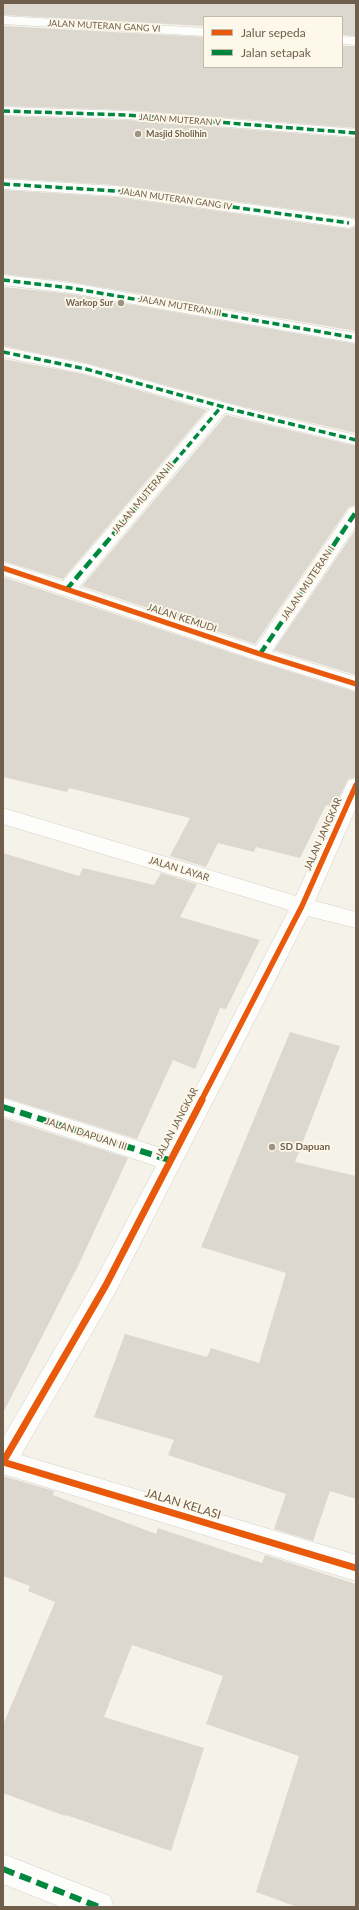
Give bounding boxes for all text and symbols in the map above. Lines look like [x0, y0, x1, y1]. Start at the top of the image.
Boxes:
legend [203, 16, 343, 68]
street label: JALAN MUTERAN GANG VI [47, 18, 161, 34]
text: Jalur sepeda [241, 25, 306, 40]
text: Jalan setapak [241, 45, 311, 60]
street label: JALAN MUTERAN V [139, 112, 221, 128]
marker: Masjid Sholihin [133, 129, 143, 139]
place label: Masjid Sholihin [146, 129, 207, 139]
street label: JALAN MUTERAN GANG IV [119, 186, 233, 212]
street label: JALAN MUTERAN III [138, 293, 222, 319]
place label: Warkop Sur [66, 298, 113, 308]
marker: Warkop Sur [116, 298, 126, 308]
street label: JALAN MUTERAN II [109, 460, 177, 536]
street label: JALAN MUTERAN I [279, 543, 337, 623]
street label: JALAN KEMUDI [146, 601, 218, 635]
street label: JALAN JANGKAR [302, 796, 344, 872]
street label: JALAN LAYAR [147, 854, 211, 884]
street label: JALAN JANGKAR [153, 1086, 201, 1160]
street label: JALAN DAPUAN III [43, 1115, 129, 1153]
place label: SD Dapuan [280, 1141, 330, 1153]
marker: SD Dapuan [267, 1142, 277, 1152]
street label: JALAN KELASI [143, 1486, 223, 1522]

